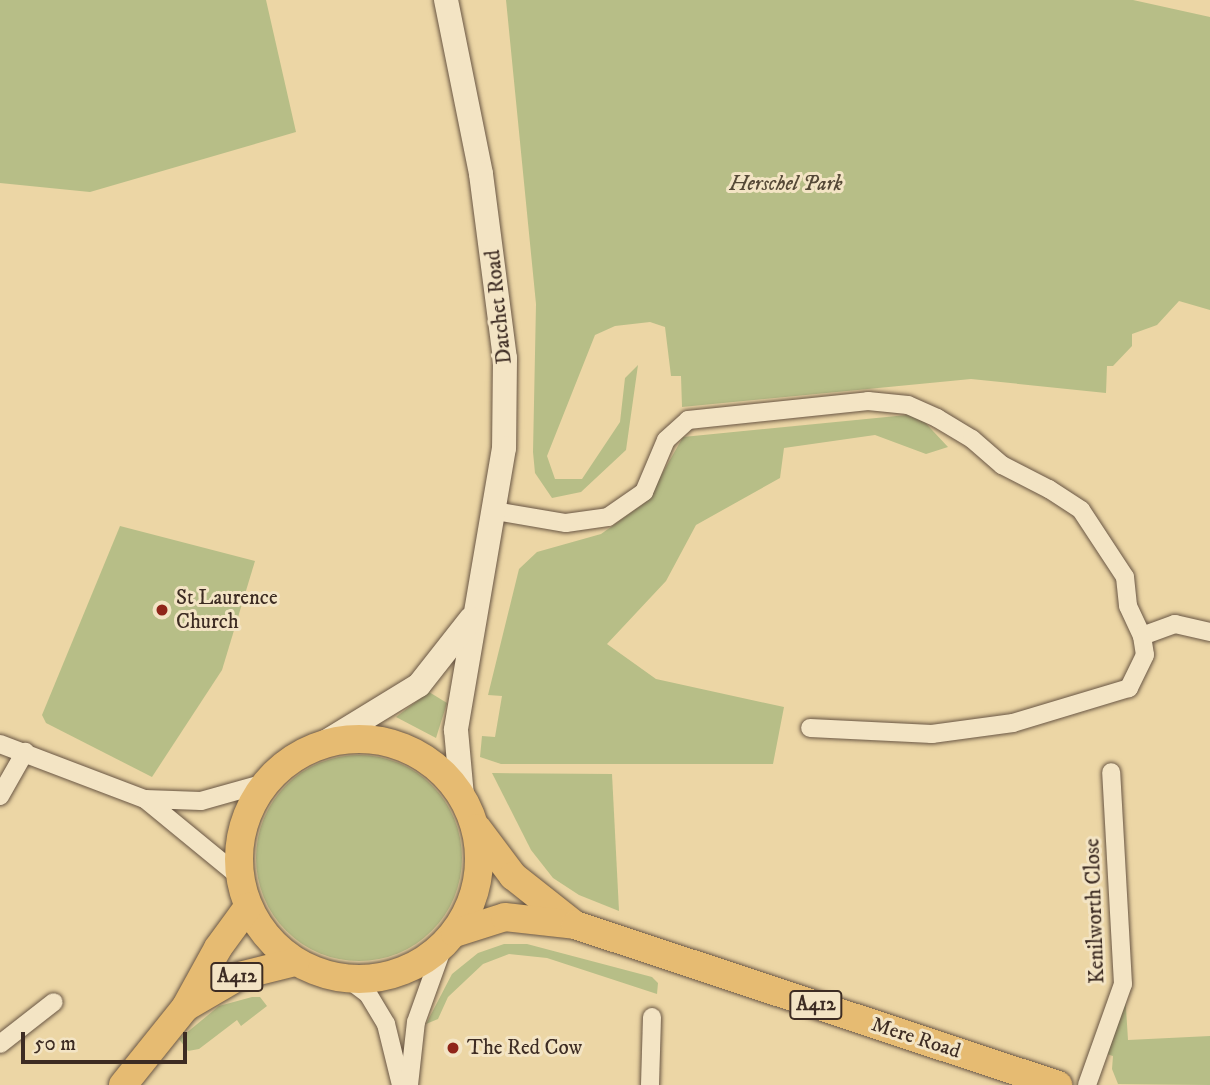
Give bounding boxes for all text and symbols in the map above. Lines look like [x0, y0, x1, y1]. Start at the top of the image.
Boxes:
park label: Herschel Park [729, 171, 843, 197]
street label: Datchet Road [480, 249, 518, 365]
place label: St Laurence Church [176, 585, 278, 635]
marker: St Laurence Church [154, 602, 170, 618]
street label: Kenilworth Close [1080, 838, 1110, 984]
road number: A412 [209, 962, 265, 993]
road number: A412 [788, 990, 844, 1021]
street label: Mere Road [868, 1012, 964, 1064]
scale bar [24, 1018, 191, 1062]
text: 50 m [34, 1031, 76, 1057]
place label: The Red Cow [467, 1035, 582, 1061]
marker: The Red Cow [445, 1040, 461, 1056]

